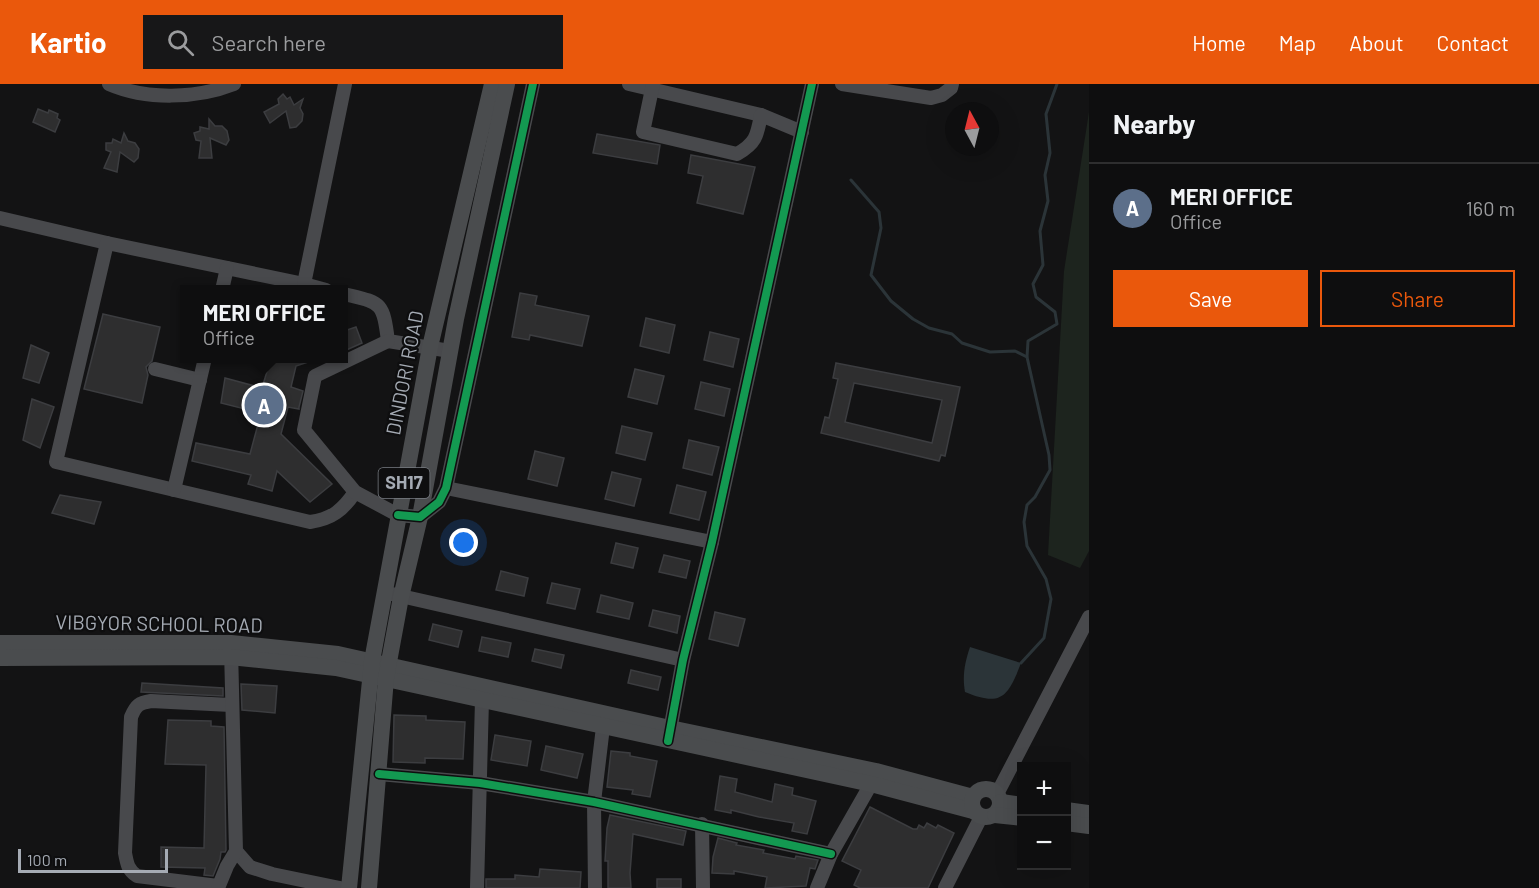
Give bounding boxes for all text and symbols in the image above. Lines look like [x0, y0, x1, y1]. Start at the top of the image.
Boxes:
search box [143, 15, 563, 69]
text: Kartio [30, 25, 107, 59]
icon: search [164, 26, 197, 59]
text: Search here [212, 29, 326, 55]
text: Home [1192, 30, 1246, 55]
text: Map [1279, 30, 1316, 55]
text: About [1349, 30, 1404, 55]
text: Contact [1437, 30, 1509, 55]
north arrow [945, 102, 999, 156]
text: Nearby [1113, 108, 1195, 139]
text: MERI OFFICE [1170, 183, 1293, 209]
text: A [1126, 196, 1139, 220]
text: 160 m [1466, 196, 1515, 220]
text: Office [1170, 209, 1222, 233]
button: Save [1113, 270, 1308, 327]
button: Share [1320, 270, 1515, 327]
popup [180, 285, 348, 363]
text: MERI OFFICE [203, 299, 325, 325]
street label: DINDORI ROAD [380, 309, 428, 437]
text: Office [203, 325, 255, 349]
pin: A [244, 382, 284, 428]
road number: SH17 [378, 468, 430, 498]
your location [449, 528, 478, 557]
street label: VIBGYOR SCHOOL ROAD [55, 609, 263, 637]
map controls [1017, 762, 1071, 870]
button: + [1017, 762, 1071, 816]
button: − [1017, 816, 1071, 870]
scale bar [18, 846, 168, 874]
text: 100 m [27, 850, 67, 869]

